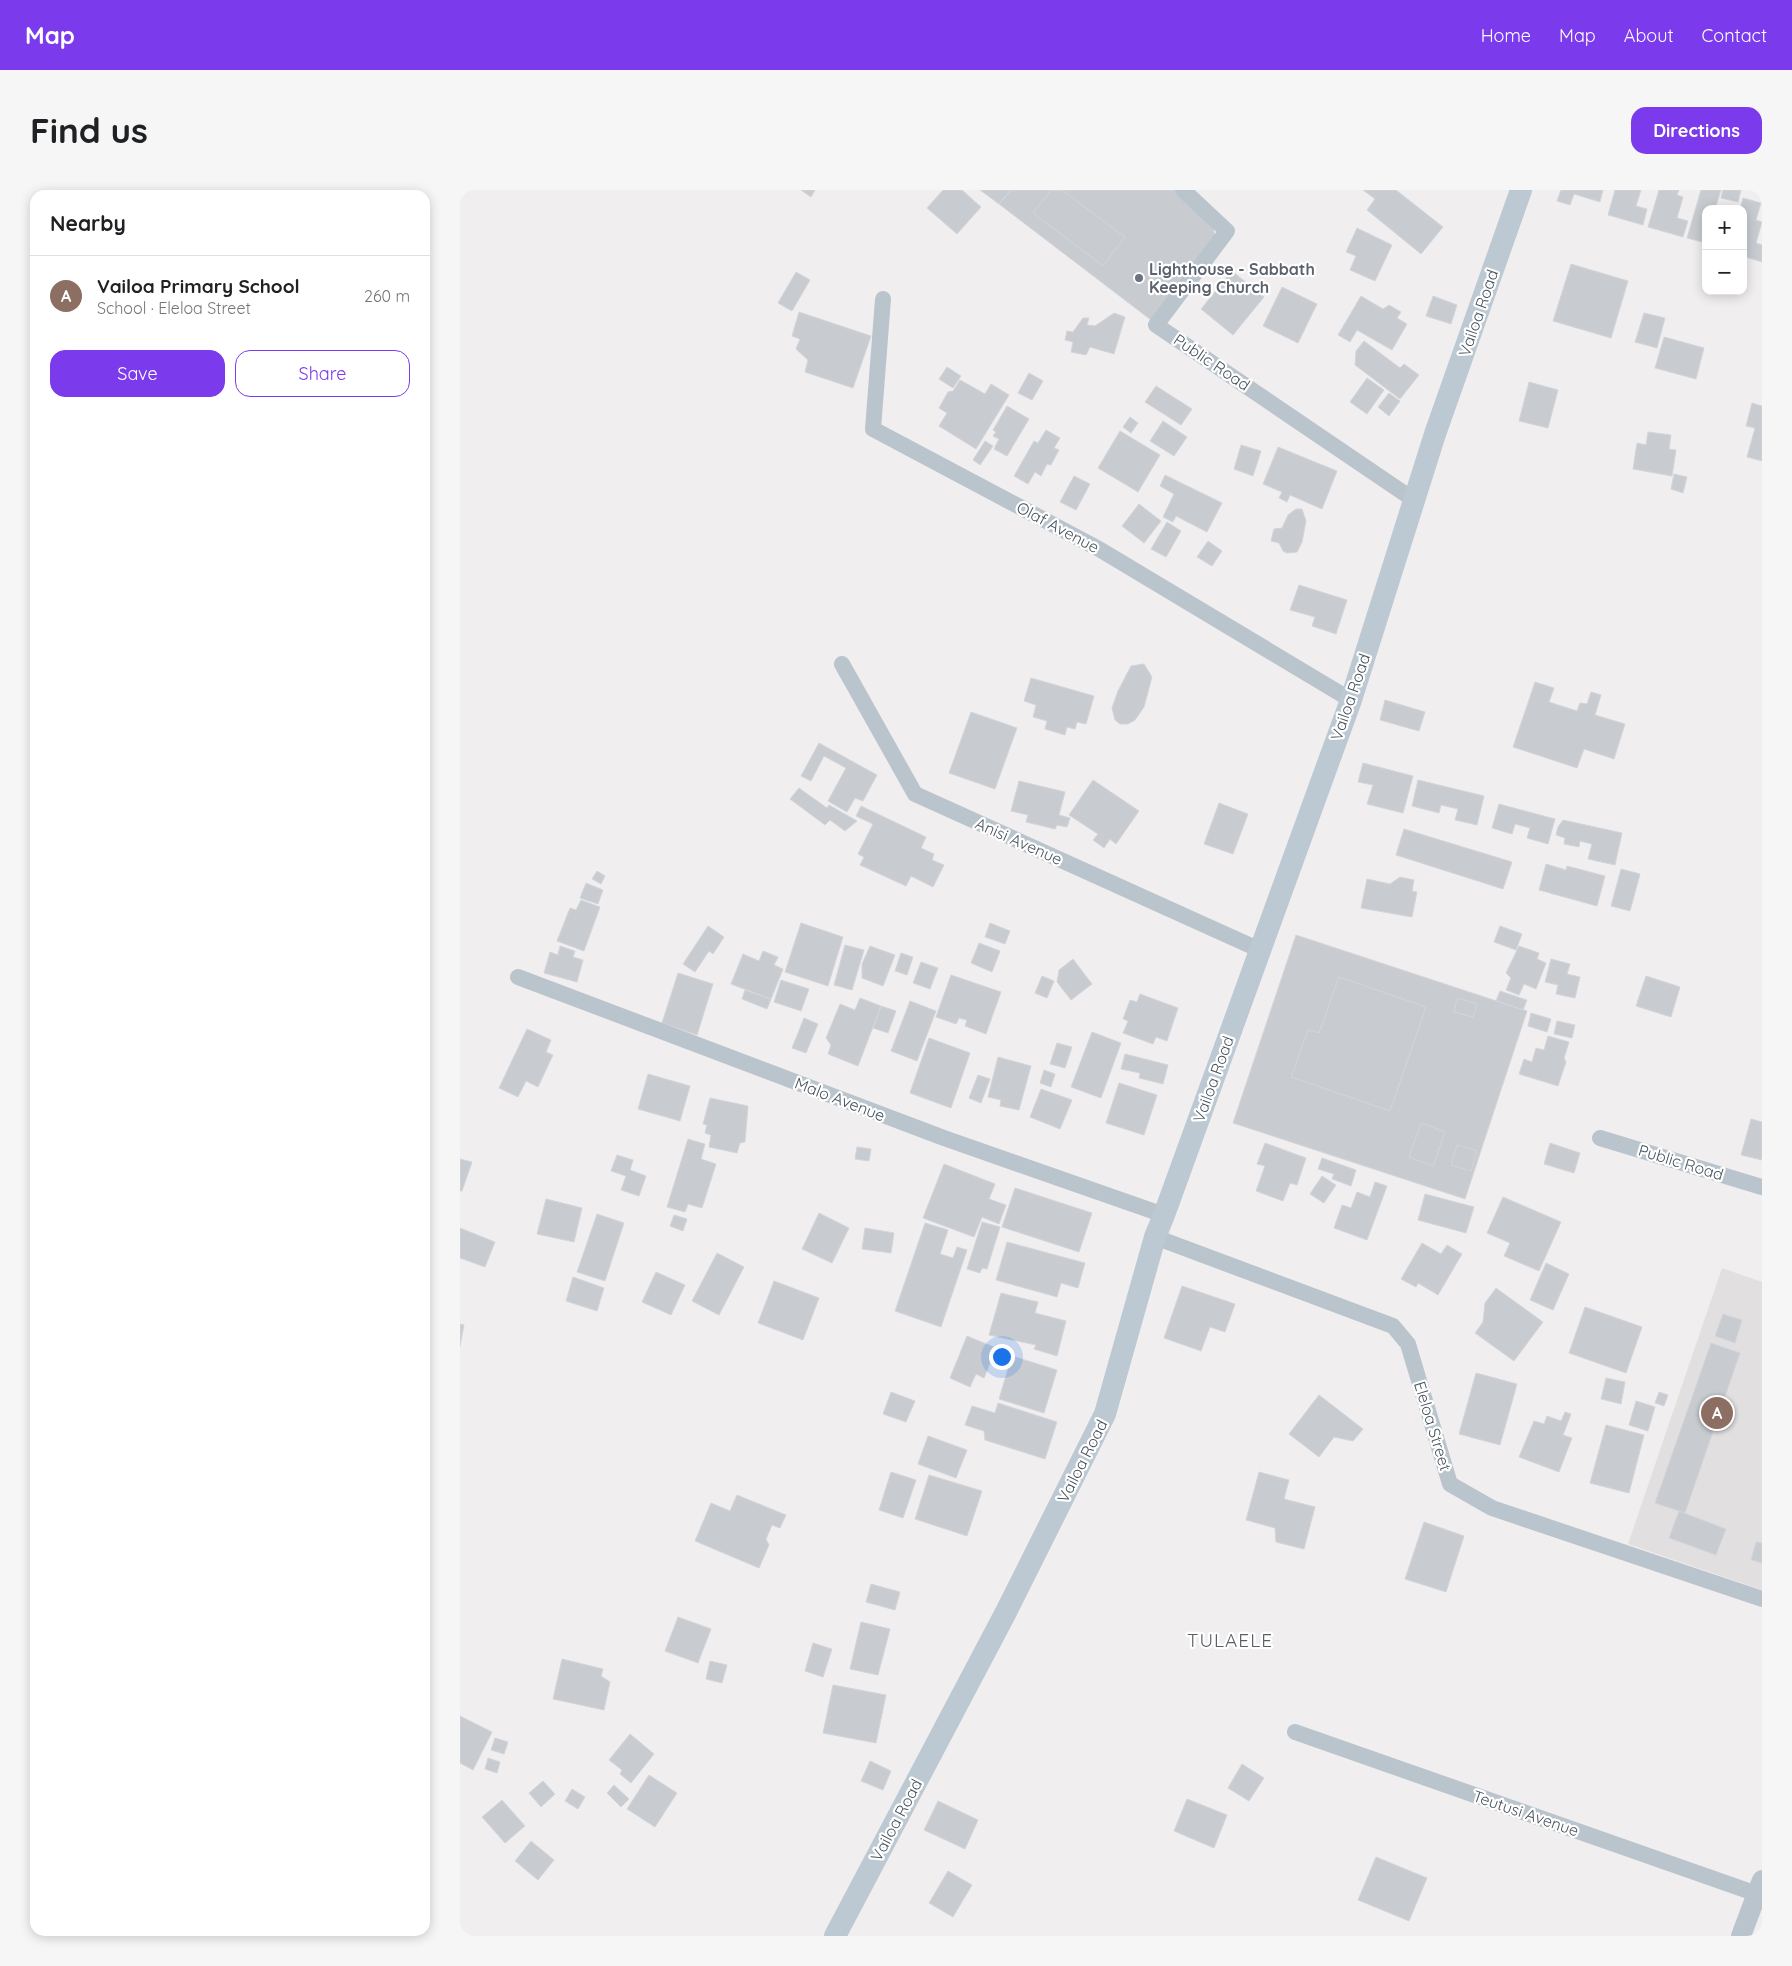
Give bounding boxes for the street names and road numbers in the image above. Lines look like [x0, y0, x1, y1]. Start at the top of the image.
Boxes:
street label: Vailoa Road [1454, 267, 1502, 359]
street label: Public Road [1170, 329, 1254, 395]
street label: Olaf Avenue [1013, 497, 1103, 557]
street label: Vailoa Road [1326, 651, 1374, 743]
street label: Anisi Avenue [972, 813, 1066, 869]
street label: Vailoa Road [1188, 1033, 1238, 1125]
street label: Malo Avenue [792, 1073, 888, 1125]
street label: Public Road [1636, 1140, 1726, 1184]
street label: Eleloa Street [1410, 1379, 1456, 1473]
street label: Vailoa Road [1053, 1416, 1111, 1506]
street label: Vailoa Road [866, 1775, 926, 1865]
street label: Teutusi Avenue [1471, 1786, 1581, 1840]

